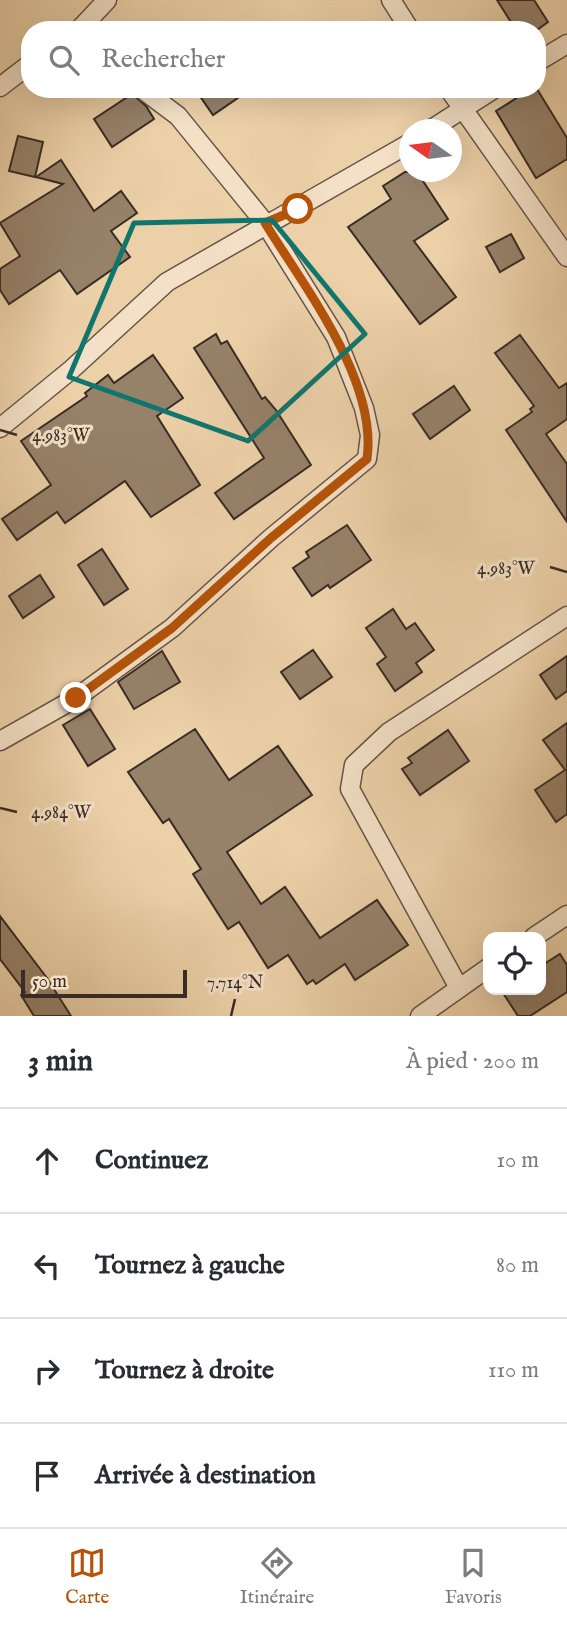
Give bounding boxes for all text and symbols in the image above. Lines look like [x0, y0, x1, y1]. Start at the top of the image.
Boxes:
search box [21, 21, 546, 98]
icon: search [45, 41, 83, 79]
text: Rechercher [101, 43, 225, 76]
north arrow [399, 119, 462, 182]
route start [282, 193, 313, 224]
text: 4.983°W [32, 425, 91, 448]
text: 4.983°W [477, 558, 536, 581]
route end [60, 682, 91, 713]
text: 4.984°W [31, 802, 92, 825]
map controls [483, 932, 546, 995]
button: locate [483, 932, 546, 995]
scale bar [21, 967, 187, 999]
text: 50 m [32, 970, 67, 994]
text: 7.714°N [207, 972, 264, 995]
text: 3 min [28, 1043, 93, 1081]
text: À pied · 200 m [406, 1047, 539, 1076]
icon: ahead [28, 1142, 66, 1180]
text: Continuez [95, 1144, 208, 1177]
text: 10 m [496, 1146, 539, 1175]
icon: left [28, 1247, 66, 1285]
text: Tournez à gauche [95, 1249, 285, 1282]
text: 80 m [496, 1251, 539, 1280]
icon: right [28, 1352, 66, 1390]
text: Tournez à droite [95, 1354, 274, 1387]
text: 110 m [488, 1356, 539, 1385]
icon: arrive [28, 1457, 66, 1495]
text: Arrivée à destination [95, 1459, 316, 1492]
tab: Carte [65, 1544, 109, 1610]
tab: Itinéraire [240, 1544, 314, 1610]
tab: Favoris [445, 1544, 502, 1610]

